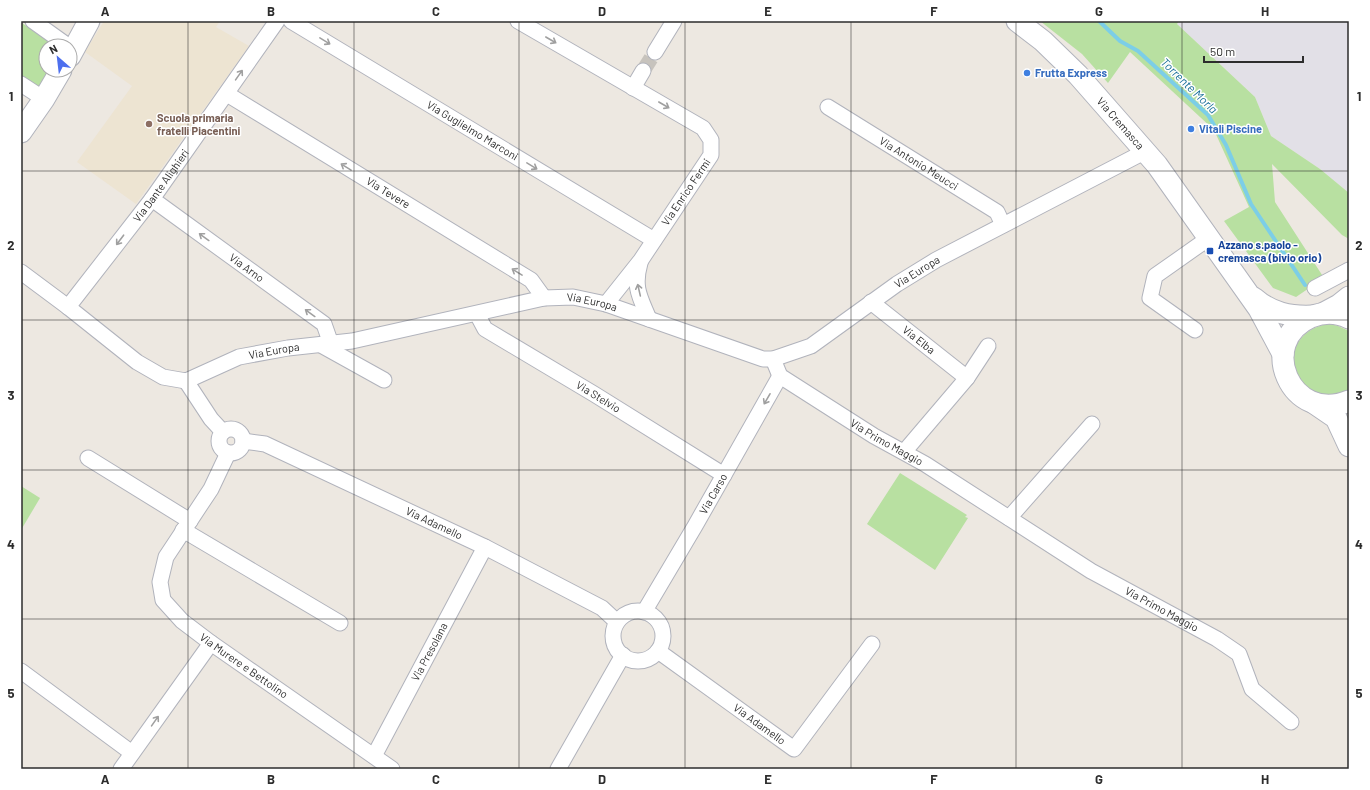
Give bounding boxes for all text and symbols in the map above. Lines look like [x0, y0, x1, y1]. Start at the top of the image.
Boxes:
text: A [101, 3, 110, 19]
text: B [267, 3, 275, 19]
text: C [432, 3, 440, 19]
text: D [598, 3, 606, 19]
text: E [764, 3, 772, 19]
text: F [930, 3, 938, 19]
text: G [1095, 3, 1103, 19]
text: H [1261, 3, 1269, 19]
one-way arrow [545, 37, 557, 45]
north arrow [38, 38, 78, 78]
one-way arrow [319, 38, 331, 46]
scale bar [1204, 38, 1303, 64]
text: N [47, 41, 59, 56]
text: 50 m [1210, 44, 1235, 58]
water label: Torrente Morla [1158, 55, 1221, 116]
place label: Frutta Express [1035, 66, 1107, 79]
marker: Frutta Express [1022, 68, 1032, 78]
one-way arrow [235, 70, 243, 81]
text: 1 [9, 88, 13, 104]
text: 1 [1357, 88, 1361, 104]
street label: Via Cremasca [1095, 94, 1147, 152]
street label: Via Guglielmo Marconi [425, 98, 521, 163]
one-way arrow [658, 102, 670, 110]
place label: Scuola primaria fratelli Piacentini [157, 111, 241, 137]
marker: Scuola primaria fratelli Piacentini [144, 119, 154, 129]
place label: Vitali Piscine [1199, 122, 1262, 135]
marker: Vitali Piscine [1186, 124, 1196, 134]
street label: Via Antonio Meucci [877, 134, 961, 193]
street label: Via Dante Alighieri [130, 146, 191, 224]
street label: Via Enrico Fermi [658, 156, 713, 228]
one-way arrow [341, 163, 352, 171]
one-way arrow [526, 163, 538, 171]
street label: Via Tevere [364, 174, 413, 211]
one-way arrow [199, 232, 210, 241]
one-way arrow [115, 235, 124, 246]
text: 2 [7, 237, 15, 253]
text: 2 [1355, 237, 1363, 253]
place label: Azzano s.paolo - cremasca (bivio orio) [1218, 238, 1321, 264]
marker: Azzano s.paolo - cremasca (bivio orio) [1205, 246, 1215, 256]
street label: Via Arno [227, 250, 267, 284]
street label: Via Europa [891, 252, 942, 290]
one-way arrow [511, 267, 523, 275]
one-way arrow [634, 284, 642, 297]
street label: Via Europa [567, 290, 619, 313]
one-way arrow [304, 309, 315, 317]
street label: Via Elba [900, 323, 938, 356]
street label: Via Europa [248, 340, 300, 361]
street label: Via Stelvio [574, 378, 623, 415]
text: 3 [7, 387, 15, 403]
text: 3 [1355, 387, 1363, 403]
one-way arrow [762, 393, 770, 405]
street label: Via Primo Maggio [848, 416, 926, 468]
street label: Via Carso [696, 471, 729, 516]
street label: Via Adamello [404, 504, 465, 542]
text: 4 [7, 536, 15, 552]
text: 4 [1355, 536, 1363, 552]
street label: Via Primo Maggio [1123, 584, 1201, 634]
street label: Via Presolana [408, 620, 450, 683]
street label: Via Murere e Bettolino [198, 630, 291, 701]
text: 5 [7, 685, 15, 701]
text: 5 [1355, 685, 1363, 701]
street label: Via Adamello [731, 700, 788, 747]
one-way arrow [151, 716, 159, 727]
text: A [101, 771, 110, 787]
text: B [267, 771, 275, 787]
text: C [432, 771, 440, 787]
text: D [598, 771, 606, 787]
text: E [764, 771, 772, 787]
text: F [930, 771, 938, 787]
text: G [1095, 771, 1103, 787]
text: H [1261, 771, 1269, 787]

